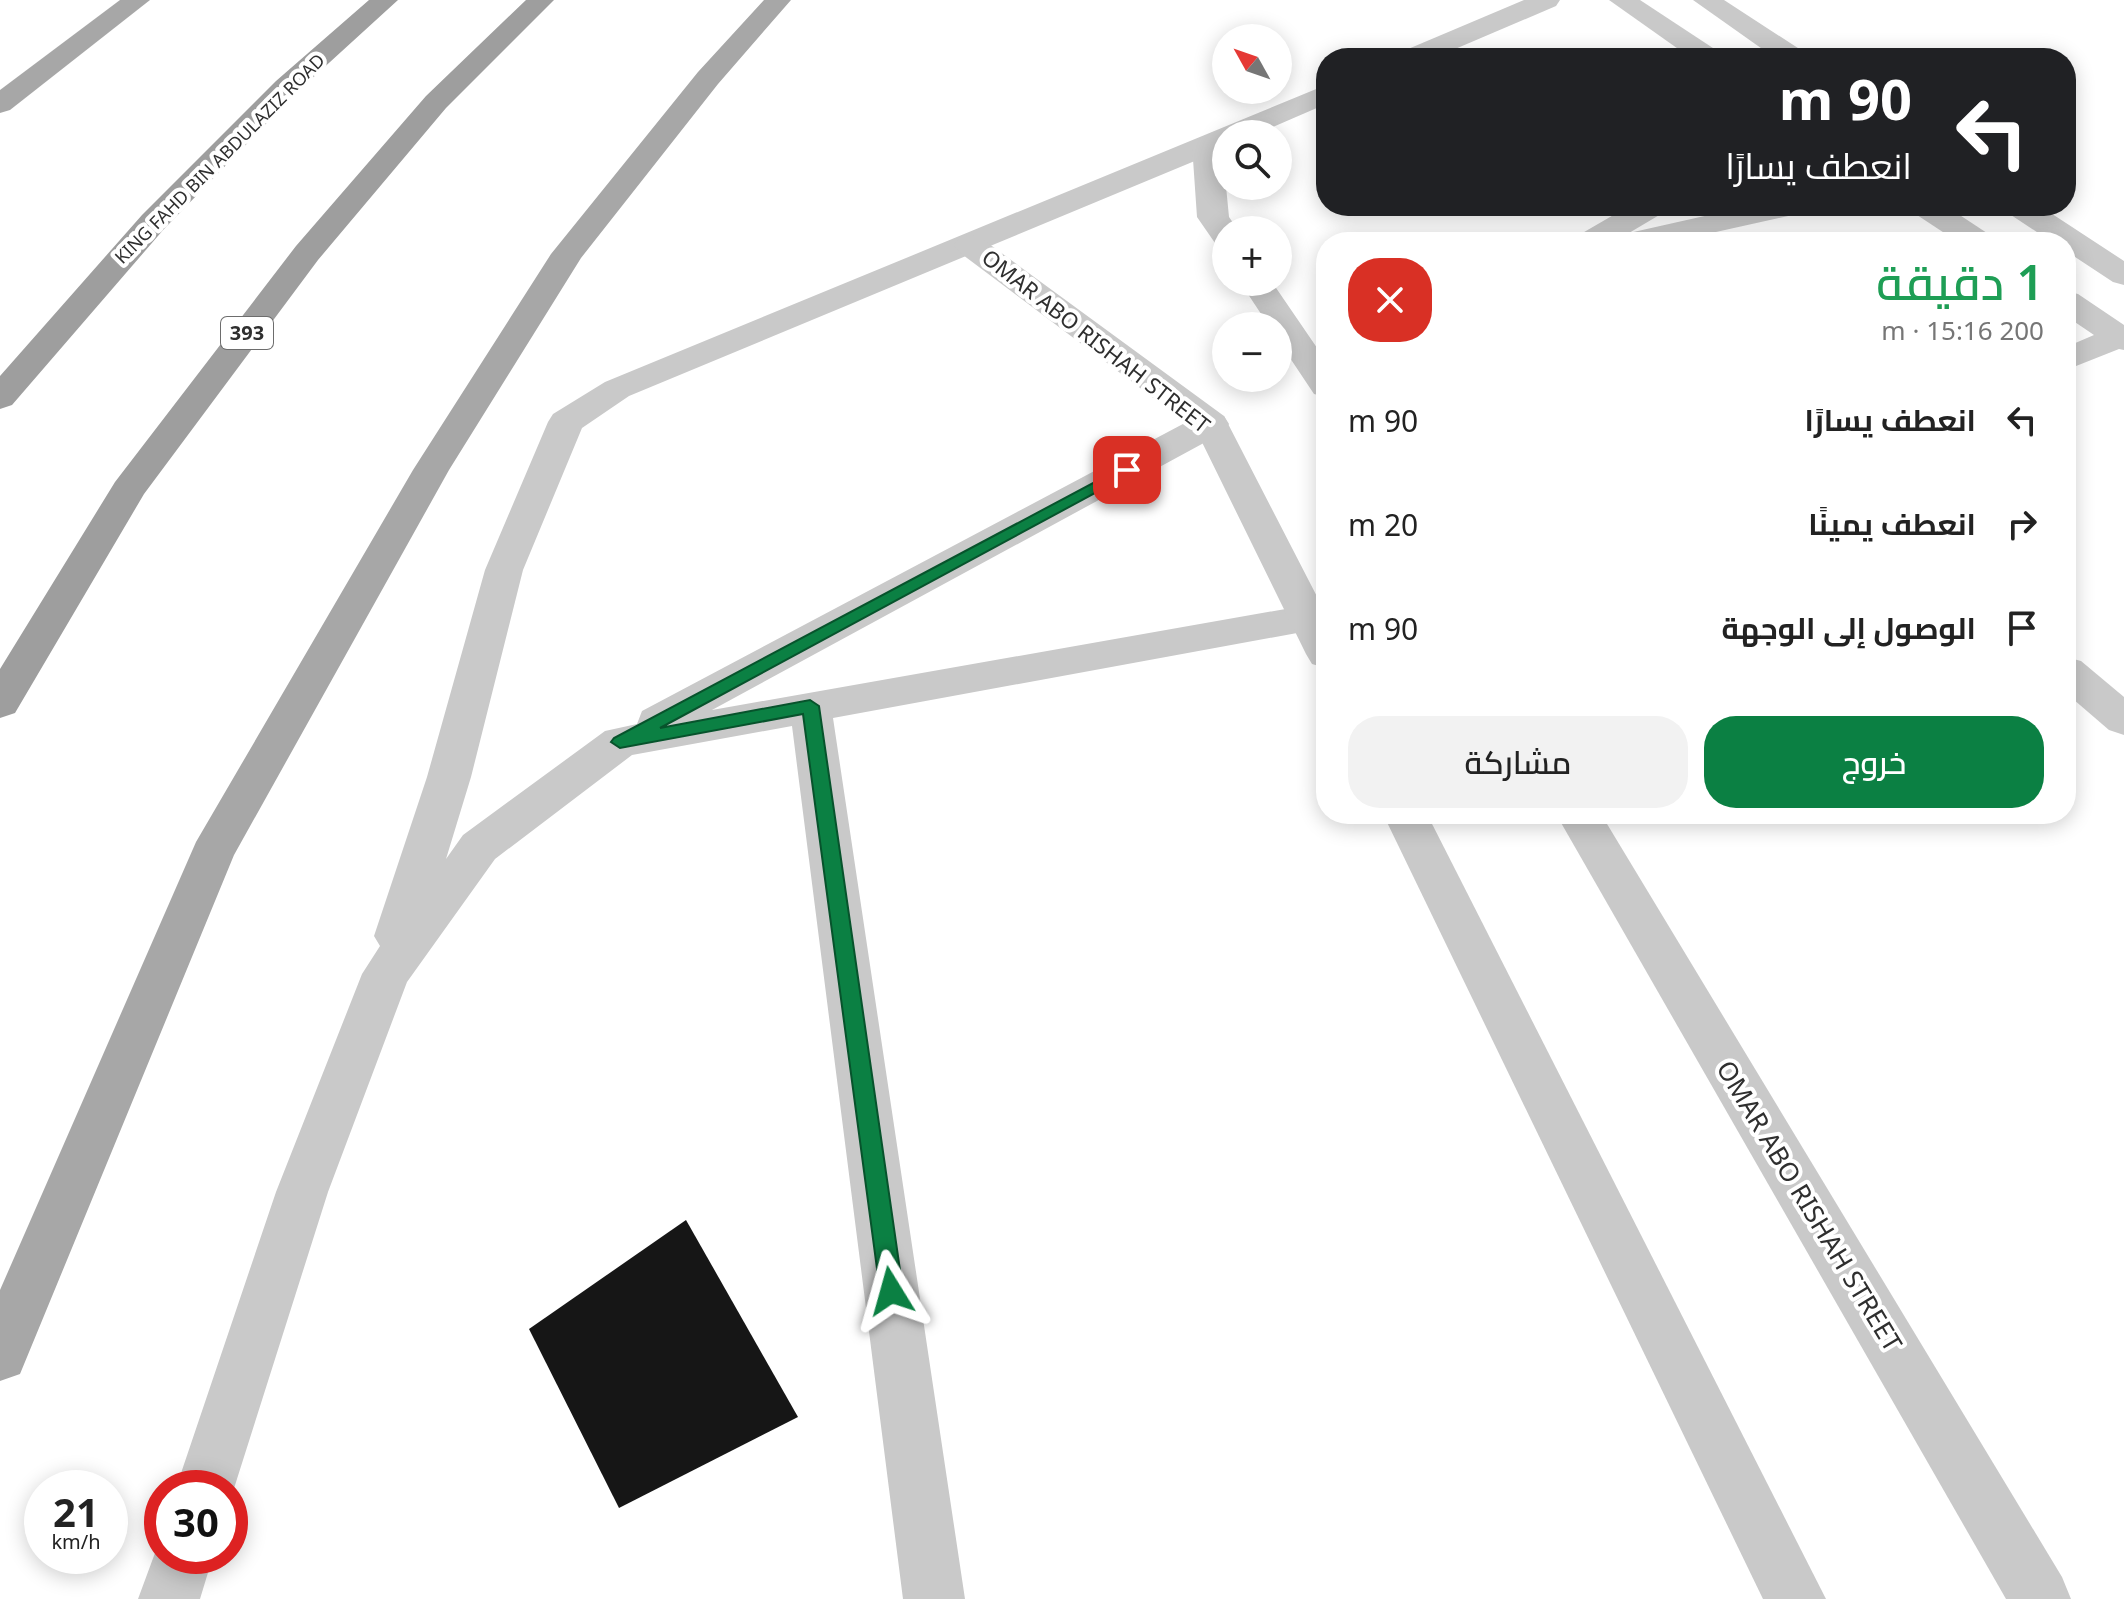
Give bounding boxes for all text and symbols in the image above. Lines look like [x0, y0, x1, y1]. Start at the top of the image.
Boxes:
north arrow [1212, 24, 1292, 104]
map controls [1212, 24, 1292, 392]
street label: KING FAHD BIN ABDULAZIZ ROAD [109, 48, 330, 269]
text: 90 m [1779, 60, 1912, 136]
icon: left [1940, 80, 2044, 184]
button: search [1212, 120, 1292, 200]
text: انعطف يسارًا [1725, 141, 1912, 190]
button: + [1212, 216, 1292, 296]
street label: OMAR ABO RISHAH STREET [976, 242, 1217, 439]
text: 1 دقيقة [1876, 249, 2044, 314]
button: close [1348, 258, 1432, 342]
button: − [1212, 312, 1292, 392]
text: 200 m · 15:16 [1881, 312, 2044, 348]
road number: 393 [221, 317, 273, 349]
icon: left [2000, 398, 2044, 442]
text: انعطف يسارًا [1805, 399, 1976, 440]
text: 90 m [1348, 400, 1418, 441]
pin [1093, 436, 1161, 504]
icon: arrive [1105, 448, 1149, 492]
icon: right [2000, 502, 2044, 546]
text: انعطف يمينًا [1808, 503, 1976, 544]
text: 20 m [1348, 504, 1418, 545]
icon: arrive [2000, 606, 2044, 650]
text: الوصول إلى الوجهة [1721, 607, 1976, 648]
text: 90 m [1348, 608, 1418, 649]
button: مشاركة [1348, 716, 1688, 808]
button: خروج [1704, 716, 2044, 808]
street label: OMAR ABO RISHAH STREET [1709, 1053, 1911, 1358]
position arrow [849, 1249, 933, 1333]
speed limit sign: 30 [144, 1470, 248, 1574]
text: 21 [53, 1484, 99, 1539]
text: km/h [51, 1528, 101, 1555]

